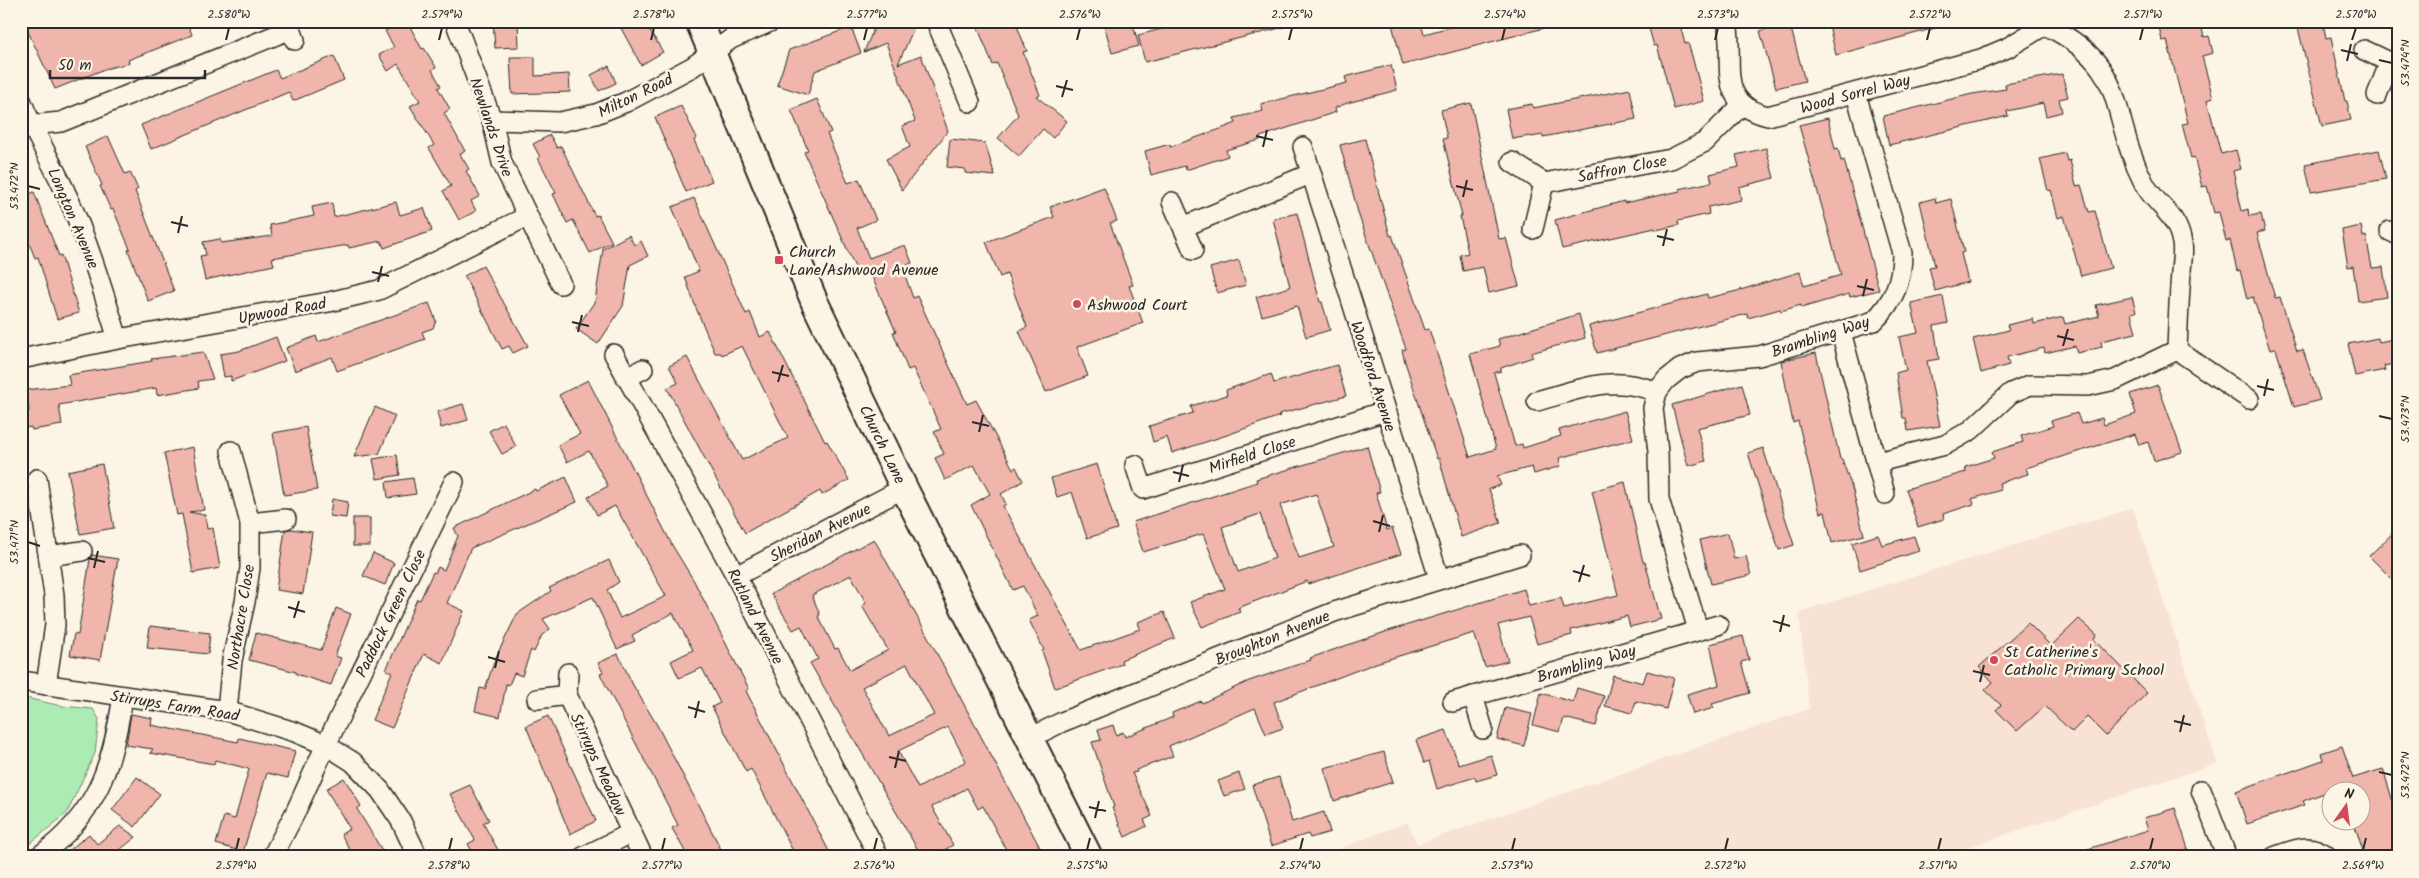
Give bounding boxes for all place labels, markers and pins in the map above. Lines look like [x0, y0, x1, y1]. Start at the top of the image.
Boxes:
place label: Church Lane/Ashwood Avenue [789, 240, 939, 283]
marker: Church Lane/Ashwood Avenue [773, 254, 785, 266]
place label: Ashwood Court [1087, 293, 1189, 318]
marker: Ashwood Court [1071, 298, 1083, 310]
place label: St Catherine's Catholic Primary School [2004, 640, 2164, 683]
marker: St Catherine's Catholic Primary School [1988, 654, 2000, 666]

